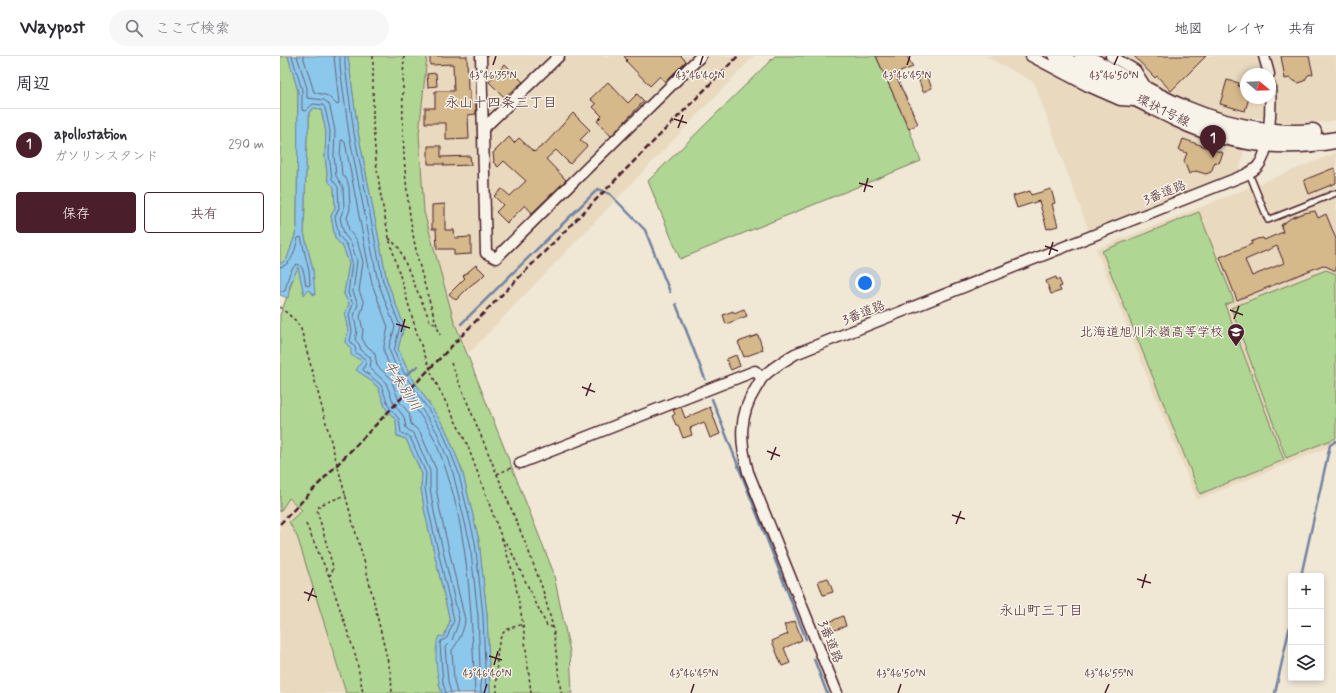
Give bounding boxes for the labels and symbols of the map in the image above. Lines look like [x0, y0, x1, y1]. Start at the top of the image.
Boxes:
north arrow [1240, 68, 1276, 104]
text: 43°46'35"N [469, 69, 517, 83]
text: 43°46'40"N [676, 69, 725, 83]
text: 43°46'45"N [883, 69, 932, 83]
text: 43°46'50"N [1090, 69, 1139, 83]
street label: 環状1号線 [1133, 91, 1194, 132]
district label: 永山十四条三丁目 [445, 94, 557, 112]
pin: 1 [1200, 125, 1226, 158]
street label: 3番道路 [1141, 177, 1189, 209]
your location [855, 273, 875, 293]
street label: 3番道路 [840, 297, 888, 329]
school or university icon: 北海道旭川永嶺高等学校 [1226, 322, 1246, 347]
place label: 北海道旭川永嶺高等学校 [1080, 324, 1223, 341]
water label: 牛朱別川 [380, 357, 424, 415]
district label: 永山町三丁目 [999, 602, 1083, 620]
street label: 3番道路 [814, 618, 846, 666]
text: 43°46'40"N [463, 667, 512, 681]
text: 43°46'45"N [670, 667, 719, 681]
text: 43°46'50"N [877, 667, 926, 681]
text: 43°46'55"N [1085, 667, 1134, 681]

